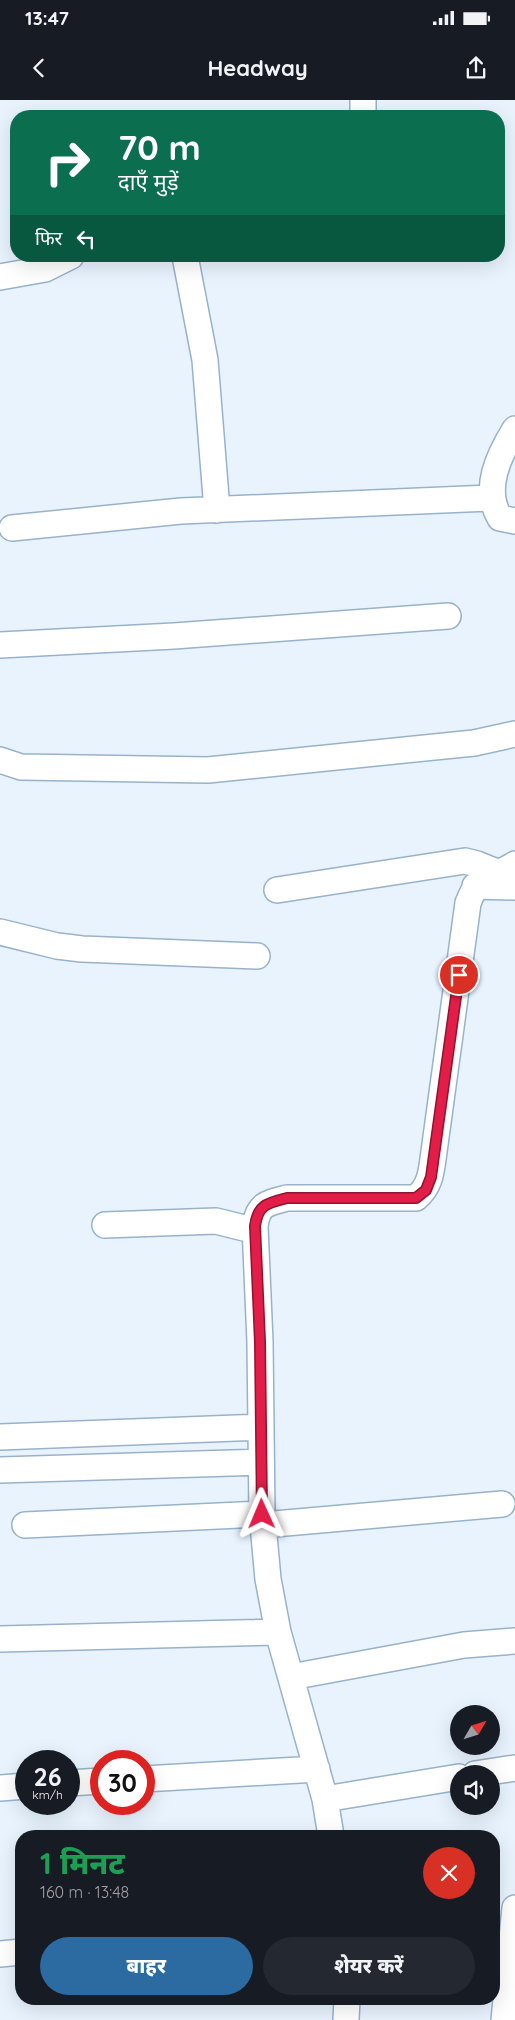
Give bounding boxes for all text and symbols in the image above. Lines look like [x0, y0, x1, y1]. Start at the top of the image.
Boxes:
text: 13:47 [25, 6, 69, 30]
icon: back [25, 54, 53, 82]
text: Headway [207, 54, 308, 82]
icon: share [462, 54, 490, 82]
text: 70 m [118, 125, 201, 169]
icon: right [35, 130, 100, 195]
text: दाएँ मुड़ें [118, 168, 178, 196]
icon: left [72, 225, 100, 253]
text: फिर [35, 226, 62, 250]
pin [438, 954, 480, 996]
icon: arrive [445, 961, 473, 989]
position arrow [235, 1487, 287, 1539]
north arrow [450, 1705, 500, 1755]
map controls [450, 1705, 500, 1815]
speed limit sign: 30 [90, 1750, 155, 1815]
text: 26 [33, 1761, 62, 1792]
button: sound [450, 1765, 500, 1815]
text: km/h [32, 1787, 63, 1802]
text: 1 मिनट [40, 1844, 125, 1882]
button: close [423, 1847, 475, 1899]
text: 160 m · 13:48 [40, 1882, 129, 1902]
button: बाहर [40, 1937, 253, 1995]
button: शेयर करें [263, 1937, 475, 1995]

